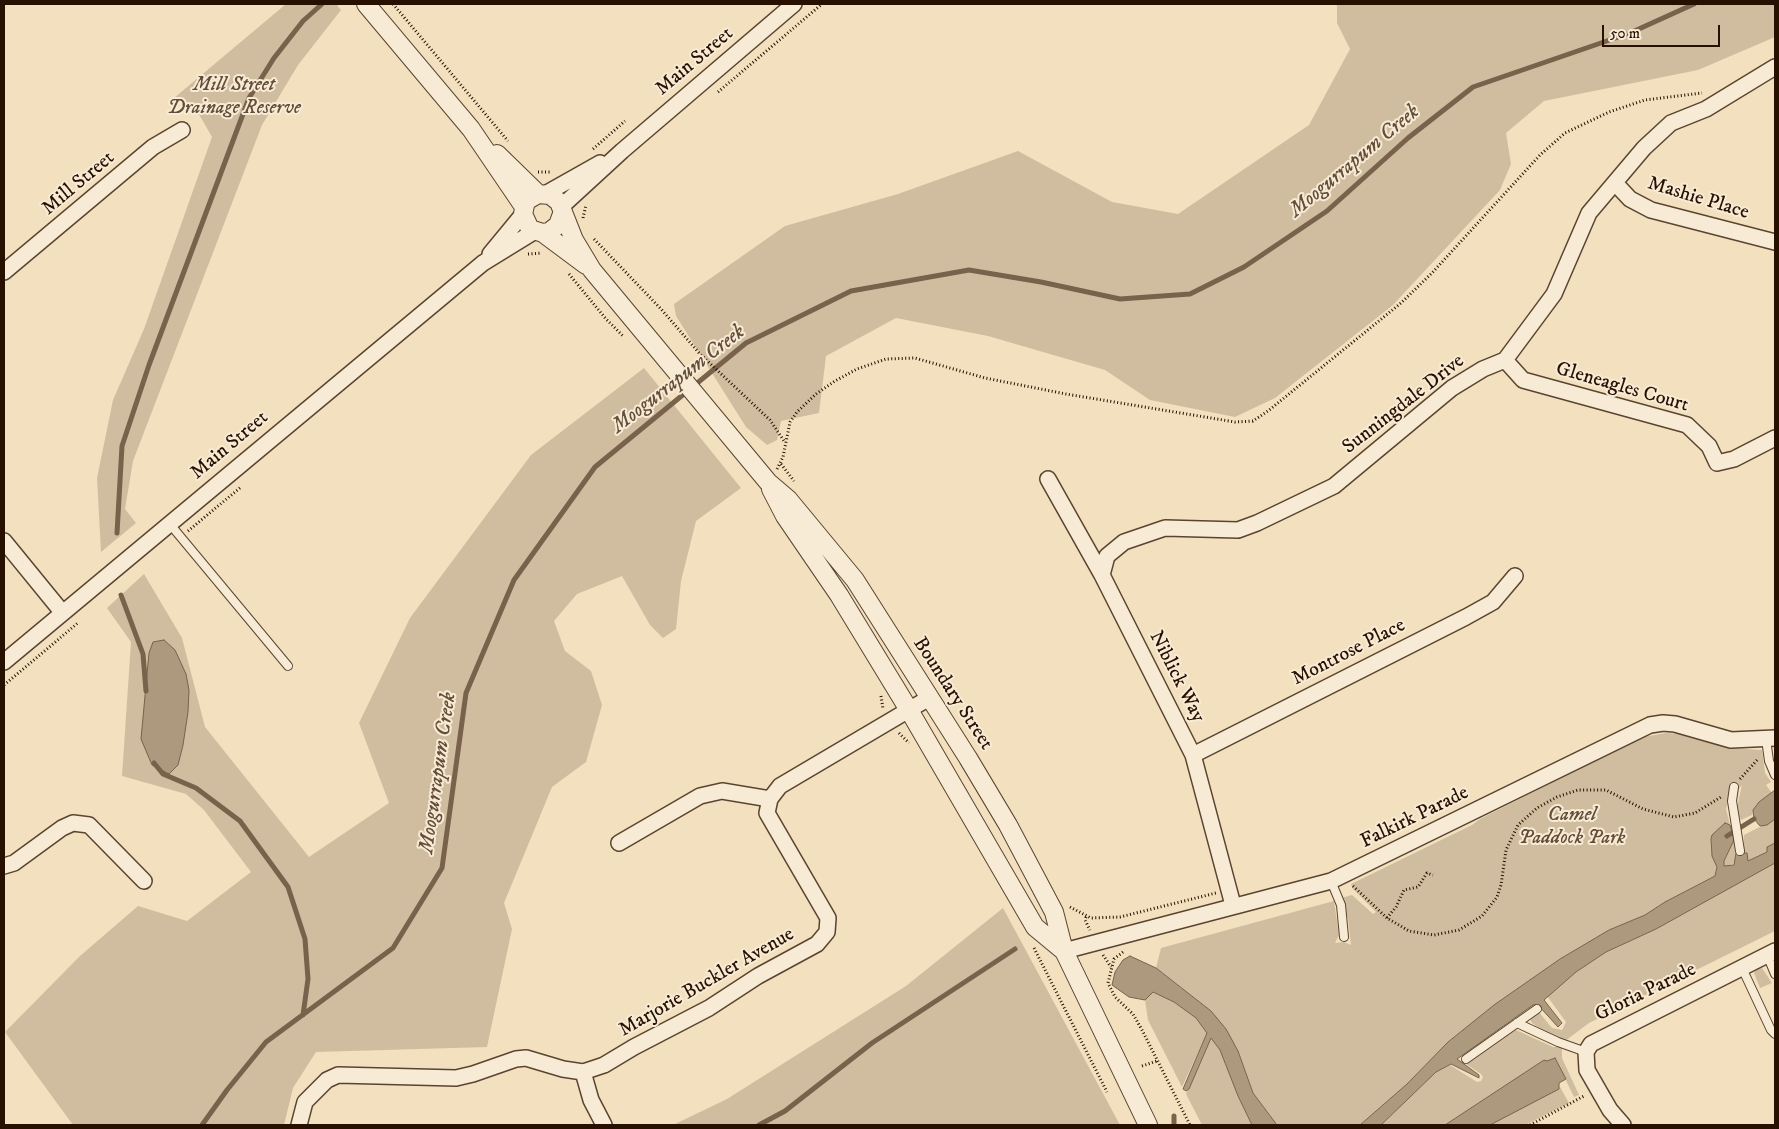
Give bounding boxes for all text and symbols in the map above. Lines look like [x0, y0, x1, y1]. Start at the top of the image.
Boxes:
scale bar [1604, 15, 1722, 47]
street label: Main Street [651, 23, 739, 101]
text: 50 m [1610, 24, 1640, 43]
park label: Mill Street Drainage Reserve [167, 74, 301, 121]
water label: Moogurrapum Creek [1285, 100, 1425, 224]
street label: Mill Street [38, 147, 120, 221]
street label: Mashie Place [1644, 172, 1752, 226]
water label: Moogurrapum Creek [607, 320, 751, 440]
street label: Sunningdale Drive [1338, 350, 1470, 460]
street label: Gleneagles Court [1553, 358, 1691, 418]
street label: Main Street [186, 407, 274, 485]
street label: Montrose Place [1288, 614, 1410, 692]
street label: Niblick Way [1143, 627, 1209, 727]
street label: Boundary Street [907, 633, 997, 755]
water label: Moogurrapum Creek [415, 691, 463, 855]
street label: Falkirk Parade [1357, 782, 1473, 854]
park label: Camel Paddock Park [1519, 804, 1625, 851]
street label: Marjorie Buckler Avenue [615, 923, 799, 1043]
street label: Gloria Parade [1592, 958, 1700, 1028]

